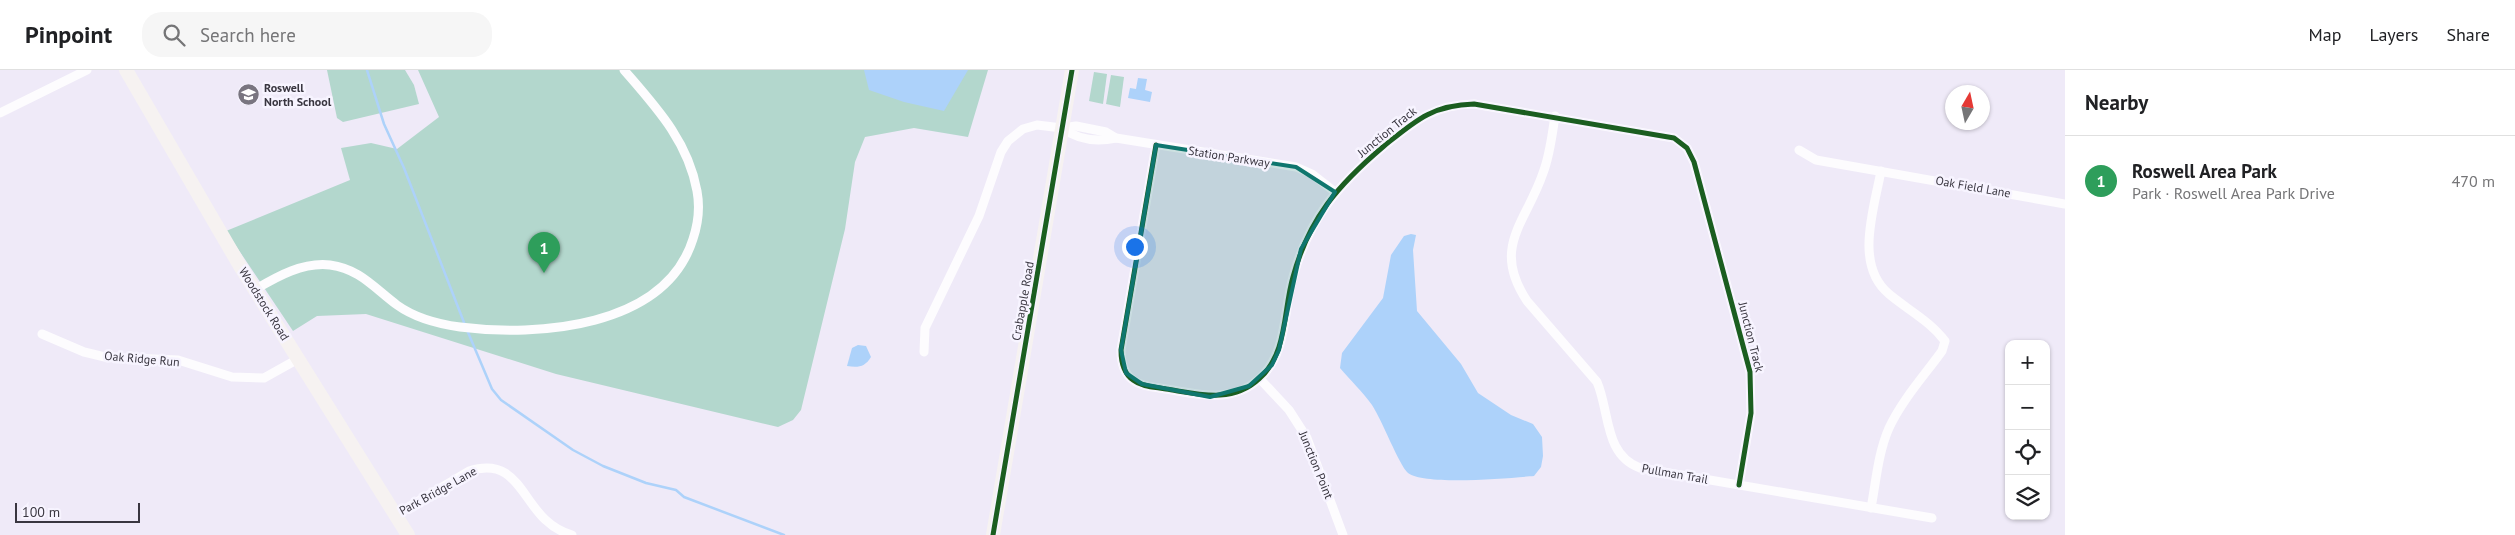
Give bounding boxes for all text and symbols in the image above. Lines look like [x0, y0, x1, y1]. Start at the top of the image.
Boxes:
search box [142, 12, 492, 57]
text: Pinpoint [25, 19, 112, 50]
icon: search [160, 21, 188, 49]
text: Search here [200, 23, 296, 47]
text: Map [2309, 23, 2341, 46]
text: Layers [2369, 23, 2418, 46]
text: Share [2446, 23, 2490, 46]
place label: Roswell North School [264, 80, 332, 109]
school or university icon: Roswell North School [236, 83, 260, 107]
north arrow [1945, 85, 1990, 130]
text: Nearby [2085, 89, 2148, 116]
street label: Junction Track [1353, 103, 1419, 161]
street label: Station Parkway [1187, 143, 1271, 170]
text: Roswell Area Park [2132, 159, 2277, 183]
text: 1 [2096, 171, 2106, 191]
text: 470 m [2452, 171, 2495, 191]
street label: Oak Field Lane [1934, 173, 2012, 200]
text: Park · Roswell Area Park Drive [2132, 183, 2335, 203]
pin: 1 [528, 232, 560, 273]
your location [1122, 234, 1148, 260]
street label: Crabapple Road [1008, 260, 1037, 342]
street label: Woodstock Road [236, 264, 293, 343]
street label: Junction Track [1735, 299, 1767, 374]
map controls [2005, 340, 2050, 520]
button: + [2005, 340, 2050, 385]
street label: Oak Ridge Run [104, 348, 180, 369]
button: − [2005, 385, 2050, 430]
street label: Junction Point [1296, 428, 1337, 501]
button: locate [2005, 430, 2050, 475]
street label: Pullman Trail [1641, 460, 1710, 487]
street label: Park Bridge Lane [397, 463, 479, 518]
button: layers [2005, 475, 2050, 520]
scale bar [15, 500, 140, 523]
text: 100 m [22, 503, 60, 521]

